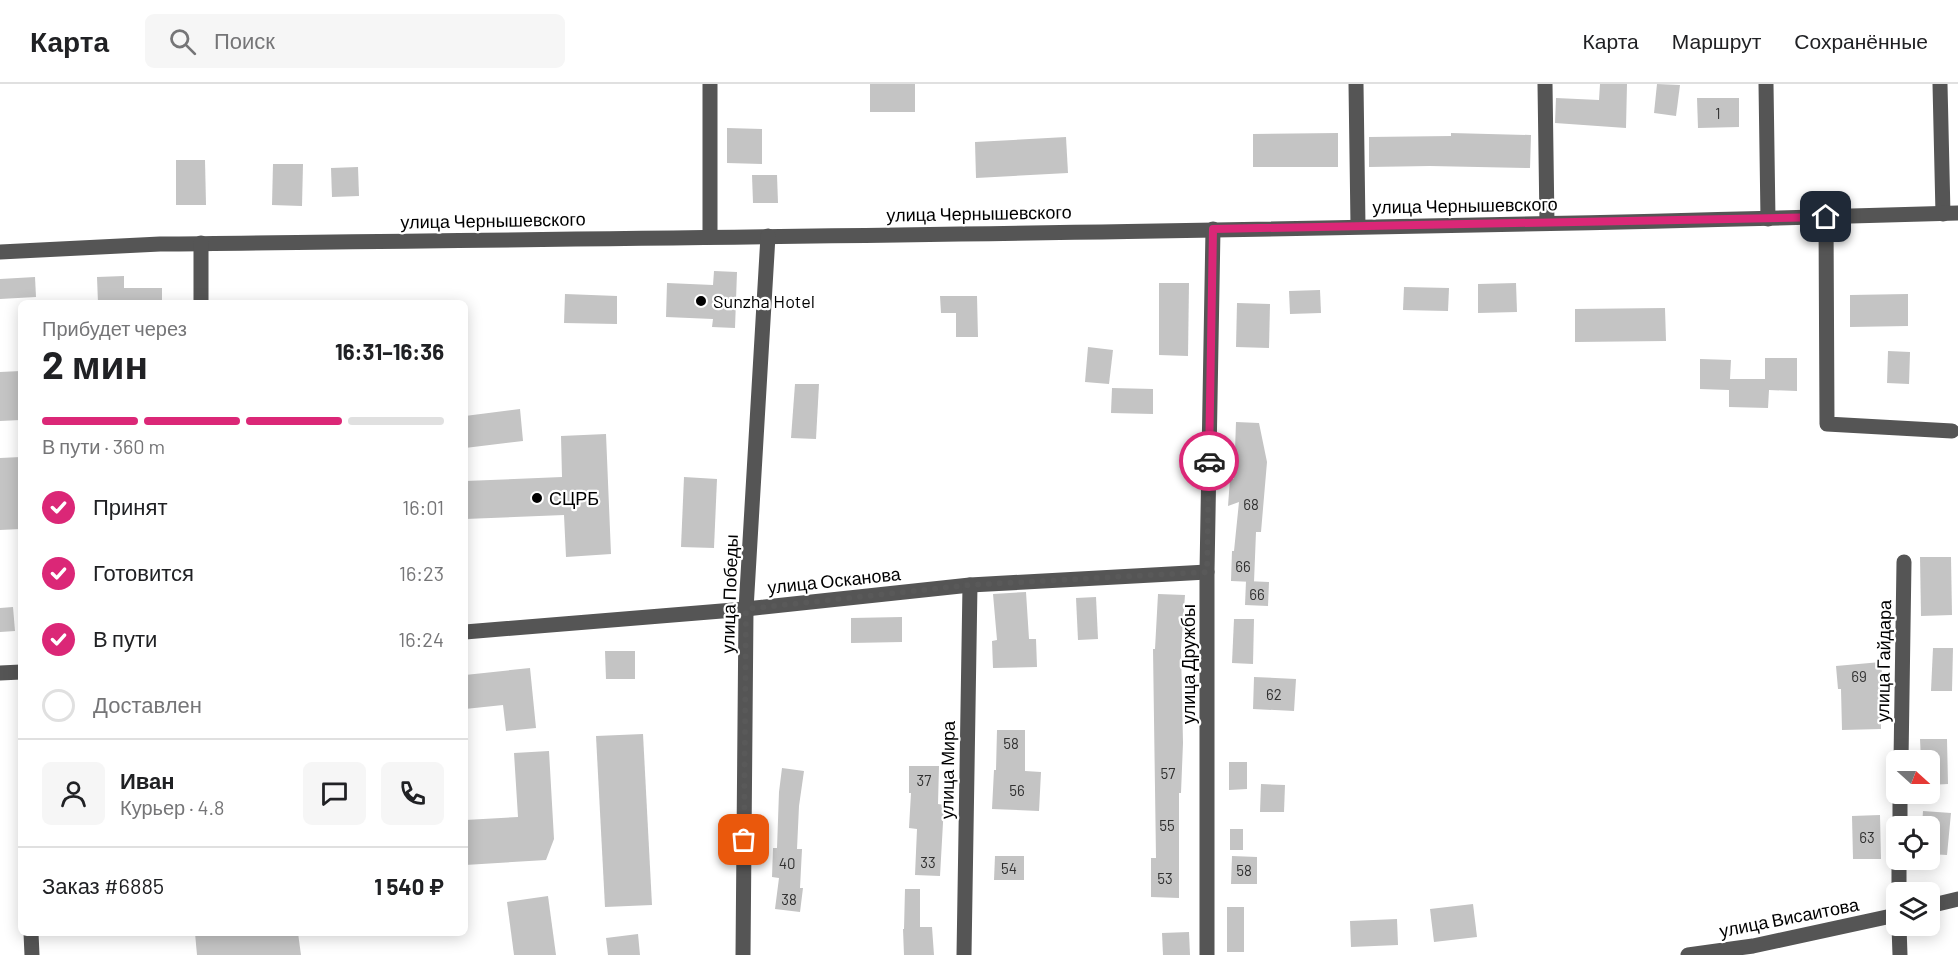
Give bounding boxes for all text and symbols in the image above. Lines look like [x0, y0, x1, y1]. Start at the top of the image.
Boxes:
search box [145, 14, 565, 68]
text: Карта [30, 24, 109, 58]
icon: search [166, 25, 199, 58]
text: Поиск [214, 27, 275, 53]
text: Карта [1583, 28, 1639, 53]
text: Маршрут [1672, 28, 1761, 53]
text: Сохранённые [1794, 28, 1928, 53]
house number: 1 [1715, 104, 1721, 122]
pin [1800, 191, 1851, 242]
street label: улица Чернышевского [1372, 192, 1558, 218]
street label: улица Чернышевского [886, 200, 1072, 226]
icon: home [1809, 200, 1842, 233]
street label: улица Чернышевского [400, 207, 586, 233]
place label: Sunzha Hotel [713, 290, 815, 312]
marker: Sunzha Hotel [694, 294, 708, 308]
text: Прибудет через [42, 316, 187, 340]
text: 16:31–16:36 [335, 338, 444, 364]
text: 2 мин [42, 340, 148, 387]
courier [1179, 431, 1239, 491]
text: В пути · 360 m [42, 434, 165, 458]
icon: car [1193, 445, 1226, 478]
place label: СЦРБ [549, 487, 599, 509]
icon: check [42, 491, 75, 524]
marker: СЦРБ [530, 491, 544, 505]
text: Принят [93, 493, 167, 519]
text: 16:01 [402, 495, 444, 519]
house number: 68 [1243, 495, 1259, 513]
street label: улица Победы [716, 534, 742, 654]
icon: check [42, 557, 75, 590]
house number: 66 [1235, 557, 1251, 575]
text: Готовится [93, 559, 194, 585]
text: 16:23 [399, 561, 444, 585]
street label: улица Осканова [766, 562, 903, 598]
house number: 66 [1249, 585, 1265, 603]
street label: улица Гайдара [1871, 599, 1895, 722]
street label: улица Дружбы [1177, 604, 1199, 724]
icon: check [42, 623, 75, 656]
text: В пути [93, 625, 157, 651]
text: 16:24 [398, 627, 444, 651]
house number: 69 [1851, 667, 1867, 685]
house number: 62 [1266, 685, 1282, 703]
text: Доставлен [93, 691, 202, 717]
street label: улица Мира [935, 720, 959, 819]
house number: 58 [1003, 734, 1019, 752]
north arrow [1886, 750, 1940, 804]
map controls [1886, 750, 1940, 936]
button: person [42, 762, 105, 825]
button: chat [303, 762, 366, 825]
button: phone [381, 762, 444, 825]
house number: 57 [1161, 764, 1175, 782]
text: Иван [120, 767, 175, 793]
house number: 37 [917, 771, 931, 789]
house number: 56 [1009, 781, 1025, 799]
text: Курьер · 4.8 [120, 795, 224, 819]
pin [718, 814, 769, 865]
house number: 55 [1159, 816, 1175, 834]
button: locate [1886, 816, 1940, 870]
icon: bag [727, 823, 760, 856]
house number: 63 [1859, 828, 1875, 846]
house number: 33 [920, 853, 936, 871]
house number: 40 [779, 854, 795, 872]
house number: 54 [1001, 859, 1017, 877]
house number: 58 [1236, 861, 1252, 879]
house number: 53 [1157, 869, 1173, 887]
text: Заказ #6885 [42, 872, 164, 898]
text: 1 540 ₽ [374, 873, 444, 899]
button: layers [1886, 882, 1940, 936]
house number: 38 [781, 890, 797, 908]
street label: улица Висаитова [1717, 893, 1862, 941]

